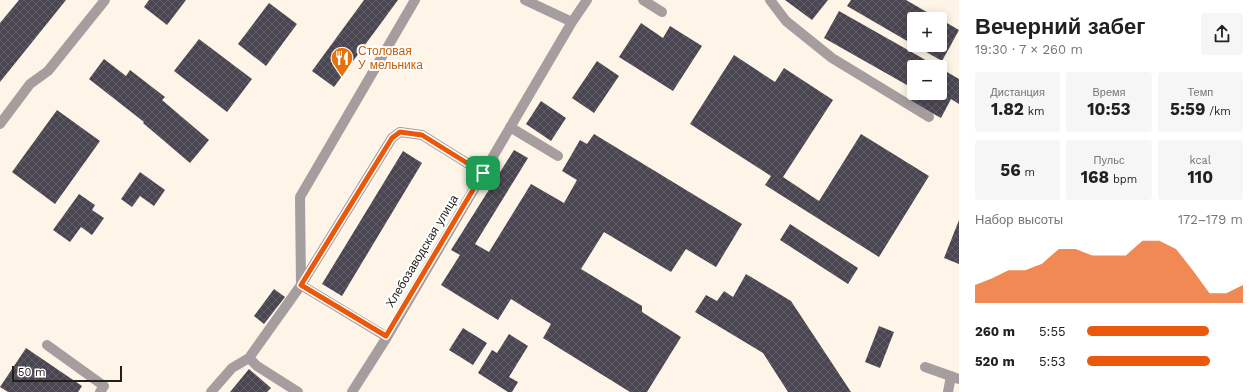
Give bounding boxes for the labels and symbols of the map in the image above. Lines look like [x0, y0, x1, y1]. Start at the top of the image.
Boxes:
place label: Столовая У мельника [358, 44, 423, 72]
restaurant icon: Столовая У мельника [329, 45, 355, 78]
pin [466, 156, 500, 190]
street label: Хлебозаводская улица [383, 192, 461, 310]
scale bar [12, 364, 122, 383]

